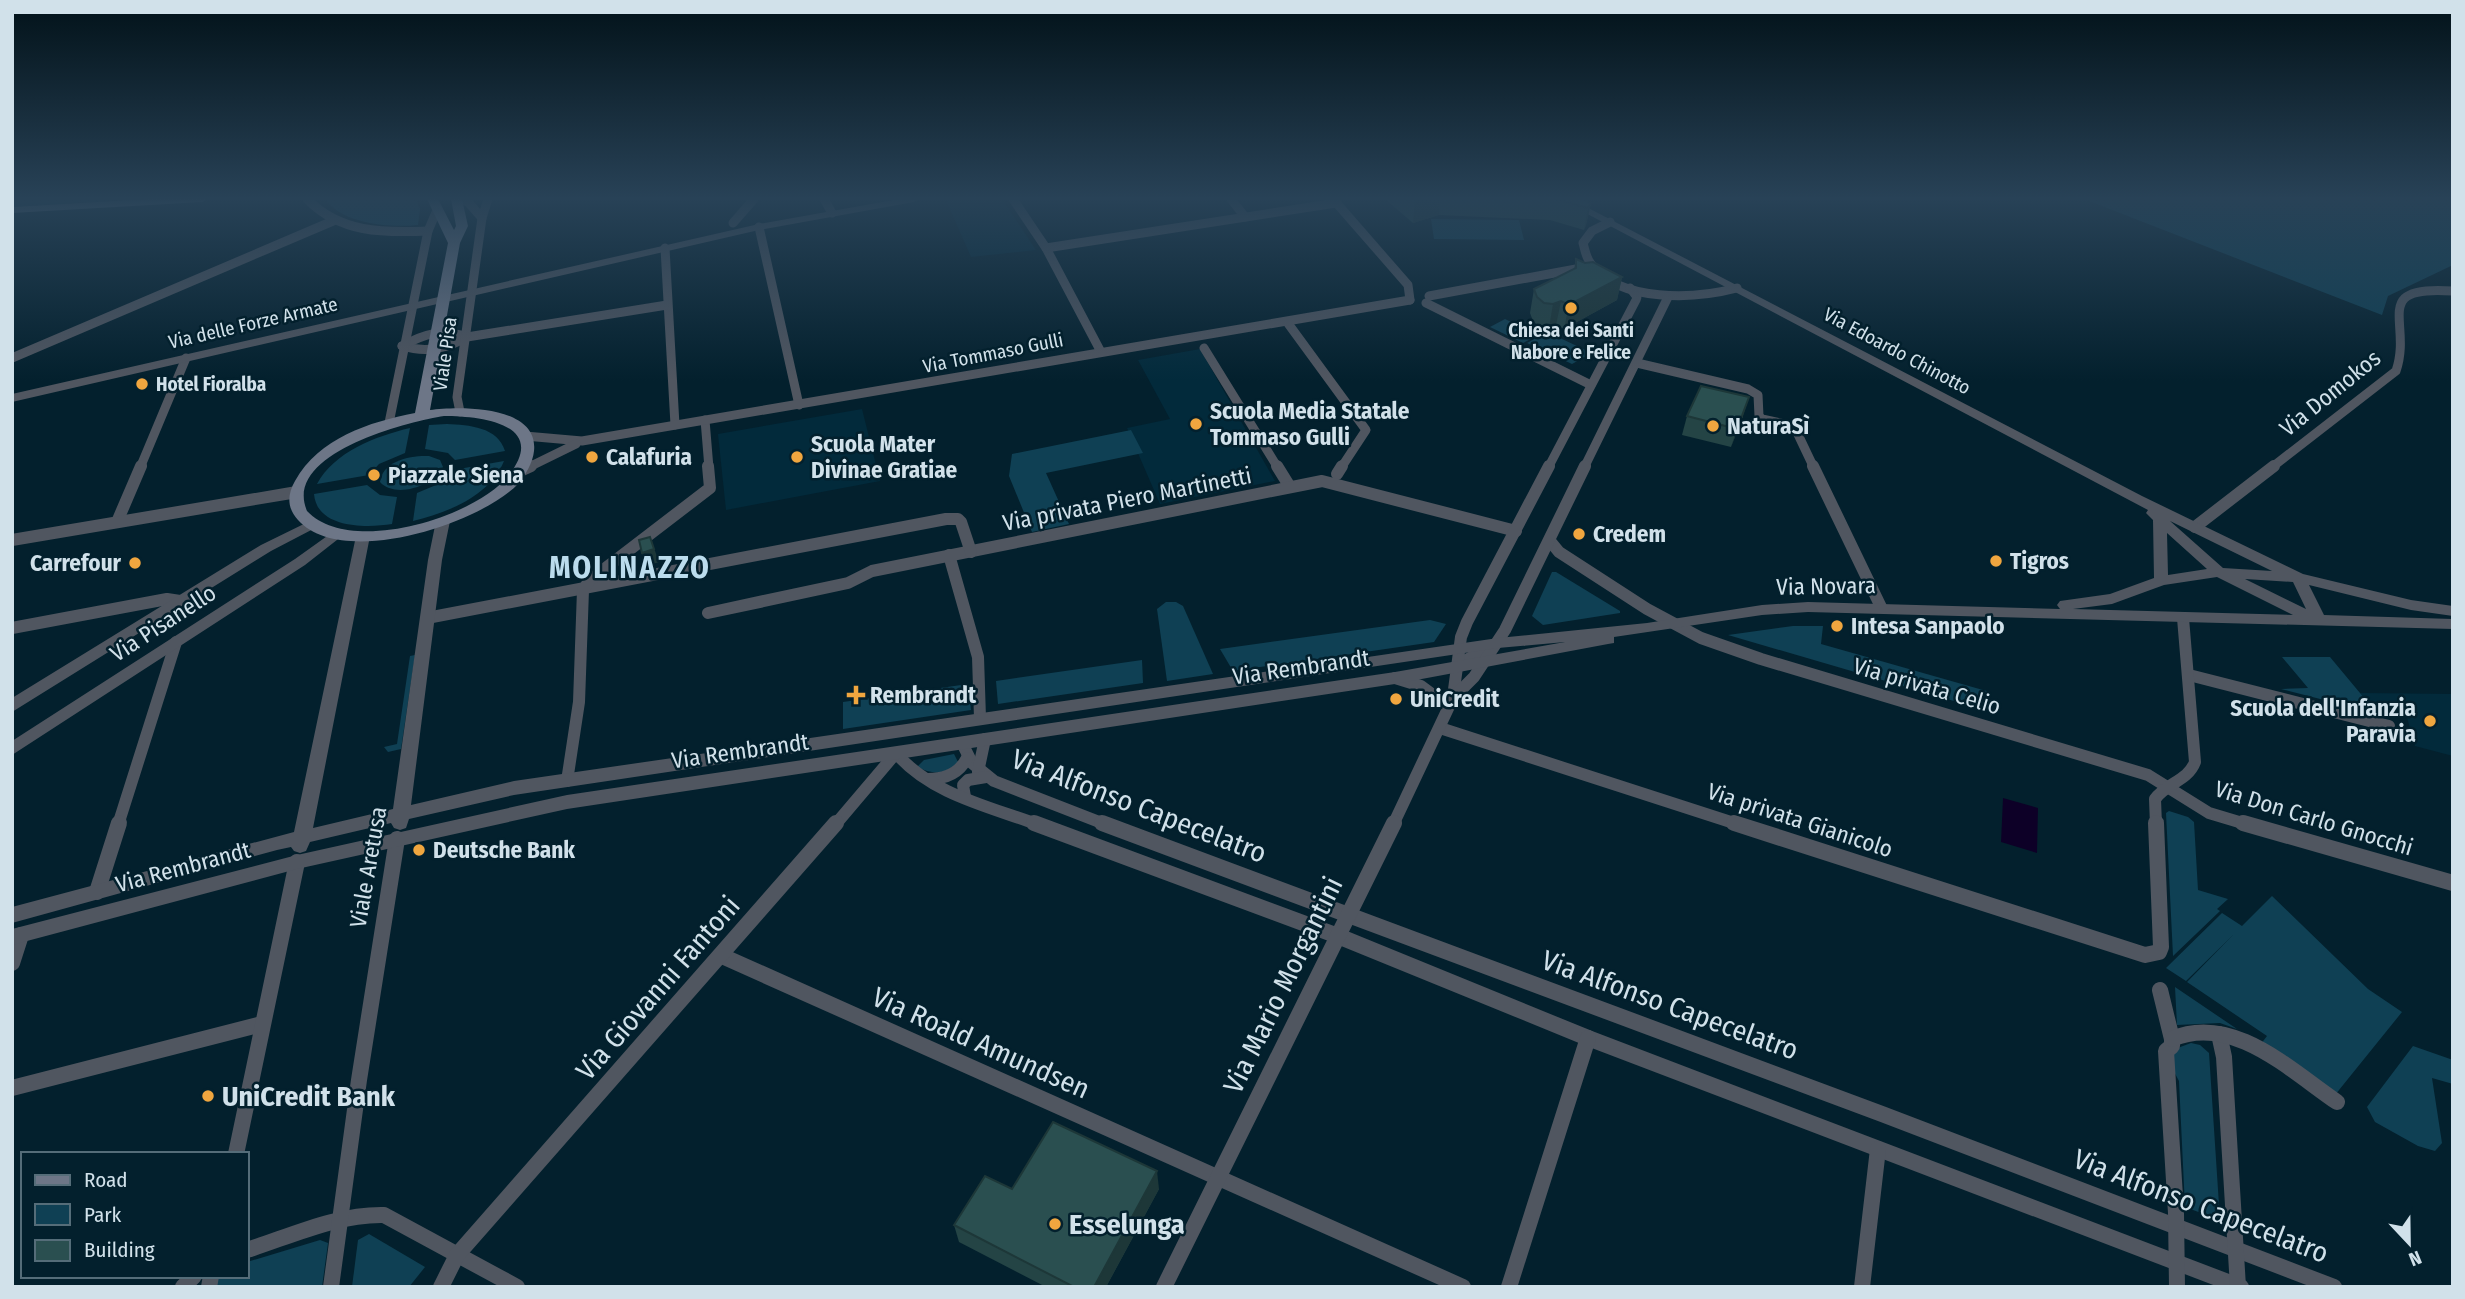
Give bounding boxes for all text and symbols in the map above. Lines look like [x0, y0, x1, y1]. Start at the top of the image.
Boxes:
street label: Via delle Forze Armate [166, 292, 340, 354]
marker: Chiesa dei Santi Nabore e Felice [1563, 300, 1579, 316]
street label: Via Edoardo Chinotto [1820, 303, 1974, 399]
street label: Viale Pisa [428, 316, 462, 392]
place label: Chiesa dei Santi Nabore e Felice [1508, 319, 1634, 364]
street label: Via Tommaso Gulli [921, 328, 1065, 378]
street label: Via Domokos [2274, 344, 2386, 442]
place label: Hotel Fioralba [156, 373, 266, 396]
marker: Hotel Fioralba [134, 376, 150, 392]
place label: Scuola Media Statale Tommaso Gulli [1210, 397, 1410, 451]
place label: NaturaSì [1727, 412, 1810, 440]
marker: Scuola Media Statale Tommaso Gulli [1188, 416, 1204, 432]
marker: NaturaSì [1705, 418, 1721, 434]
place label: Scuola Mater Divinae Gratiae [811, 430, 958, 484]
place label: Calafuria [606, 443, 692, 471]
marker: Calafuria [584, 449, 600, 465]
marker: Scuola Mater Divinae Gratiae [789, 449, 805, 465]
place label: Piazzale Siena [388, 461, 524, 489]
street label: Via privata Piero Martinetti [1000, 461, 1254, 537]
marker: Piazzale Siena [366, 467, 382, 483]
place label: Credem [1593, 520, 1666, 548]
marker: Credem [1571, 526, 1587, 542]
place label: Tigros [2010, 547, 2069, 575]
place label: Carrefour [30, 549, 122, 577]
district label: MOLINAZZO [549, 550, 711, 586]
marker: Tigros [1988, 553, 2004, 569]
marker: Carrefour [127, 555, 143, 571]
street label: Via Novara [1776, 571, 1876, 601]
street label: Via Pisanello [105, 578, 221, 668]
place label: Intesa Sanpaolo [1851, 612, 2005, 640]
marker: Intesa Sanpaolo [1829, 618, 1845, 634]
street label: Via Rembrandt [1231, 643, 1372, 690]
street label: Via privata Celio [1850, 652, 2004, 720]
place label: Rembrandt [870, 681, 977, 709]
place label: UniCredit [1410, 685, 1500, 713]
marker: Rembrandt [848, 687, 864, 703]
marker: UniCredit [1388, 691, 1404, 707]
place label: Scuola dell'Infanzia Paravia [2230, 694, 2416, 748]
marker: Scuola dell'Infanzia Paravia [2422, 713, 2438, 729]
street label: Via Rembrandt [670, 727, 811, 774]
street label: Via Alfonso Capecelatro [1007, 742, 1271, 870]
street label: Via Don Carlo Gnocchi [2211, 775, 2417, 861]
street label: Via privata Gianicolo [1704, 777, 1896, 863]
street label: Viale Aretusa [344, 804, 392, 930]
street label: Via Rembrandt [113, 835, 254, 898]
place label: Deutsche Bank [433, 836, 575, 864]
marker: Deutsche Bank [411, 842, 427, 858]
street label: Via Mario Morgantini [1216, 871, 1350, 1099]
street label: Via Giovanni Fantoni [569, 889, 747, 1087]
street label: Via Alfonso Capecelatro [1537, 943, 1803, 1067]
street label: Via Roald Amundsen [867, 980, 1095, 1106]
place label: UniCredit Bank [222, 1080, 396, 1113]
marker: UniCredit Bank [200, 1088, 216, 1104]
street label: Via Alfonso Capecelatro [2069, 1142, 2333, 1270]
legend [21, 1152, 248, 1278]
text: Road [84, 1167, 128, 1193]
text: Park [84, 1202, 122, 1228]
place label: Esselunga [1069, 1208, 1185, 1241]
north arrow [2374, 1208, 2444, 1278]
marker: Esselunga [1047, 1216, 1063, 1232]
text: Building [84, 1237, 155, 1263]
text: N [2406, 1246, 2425, 1271]

